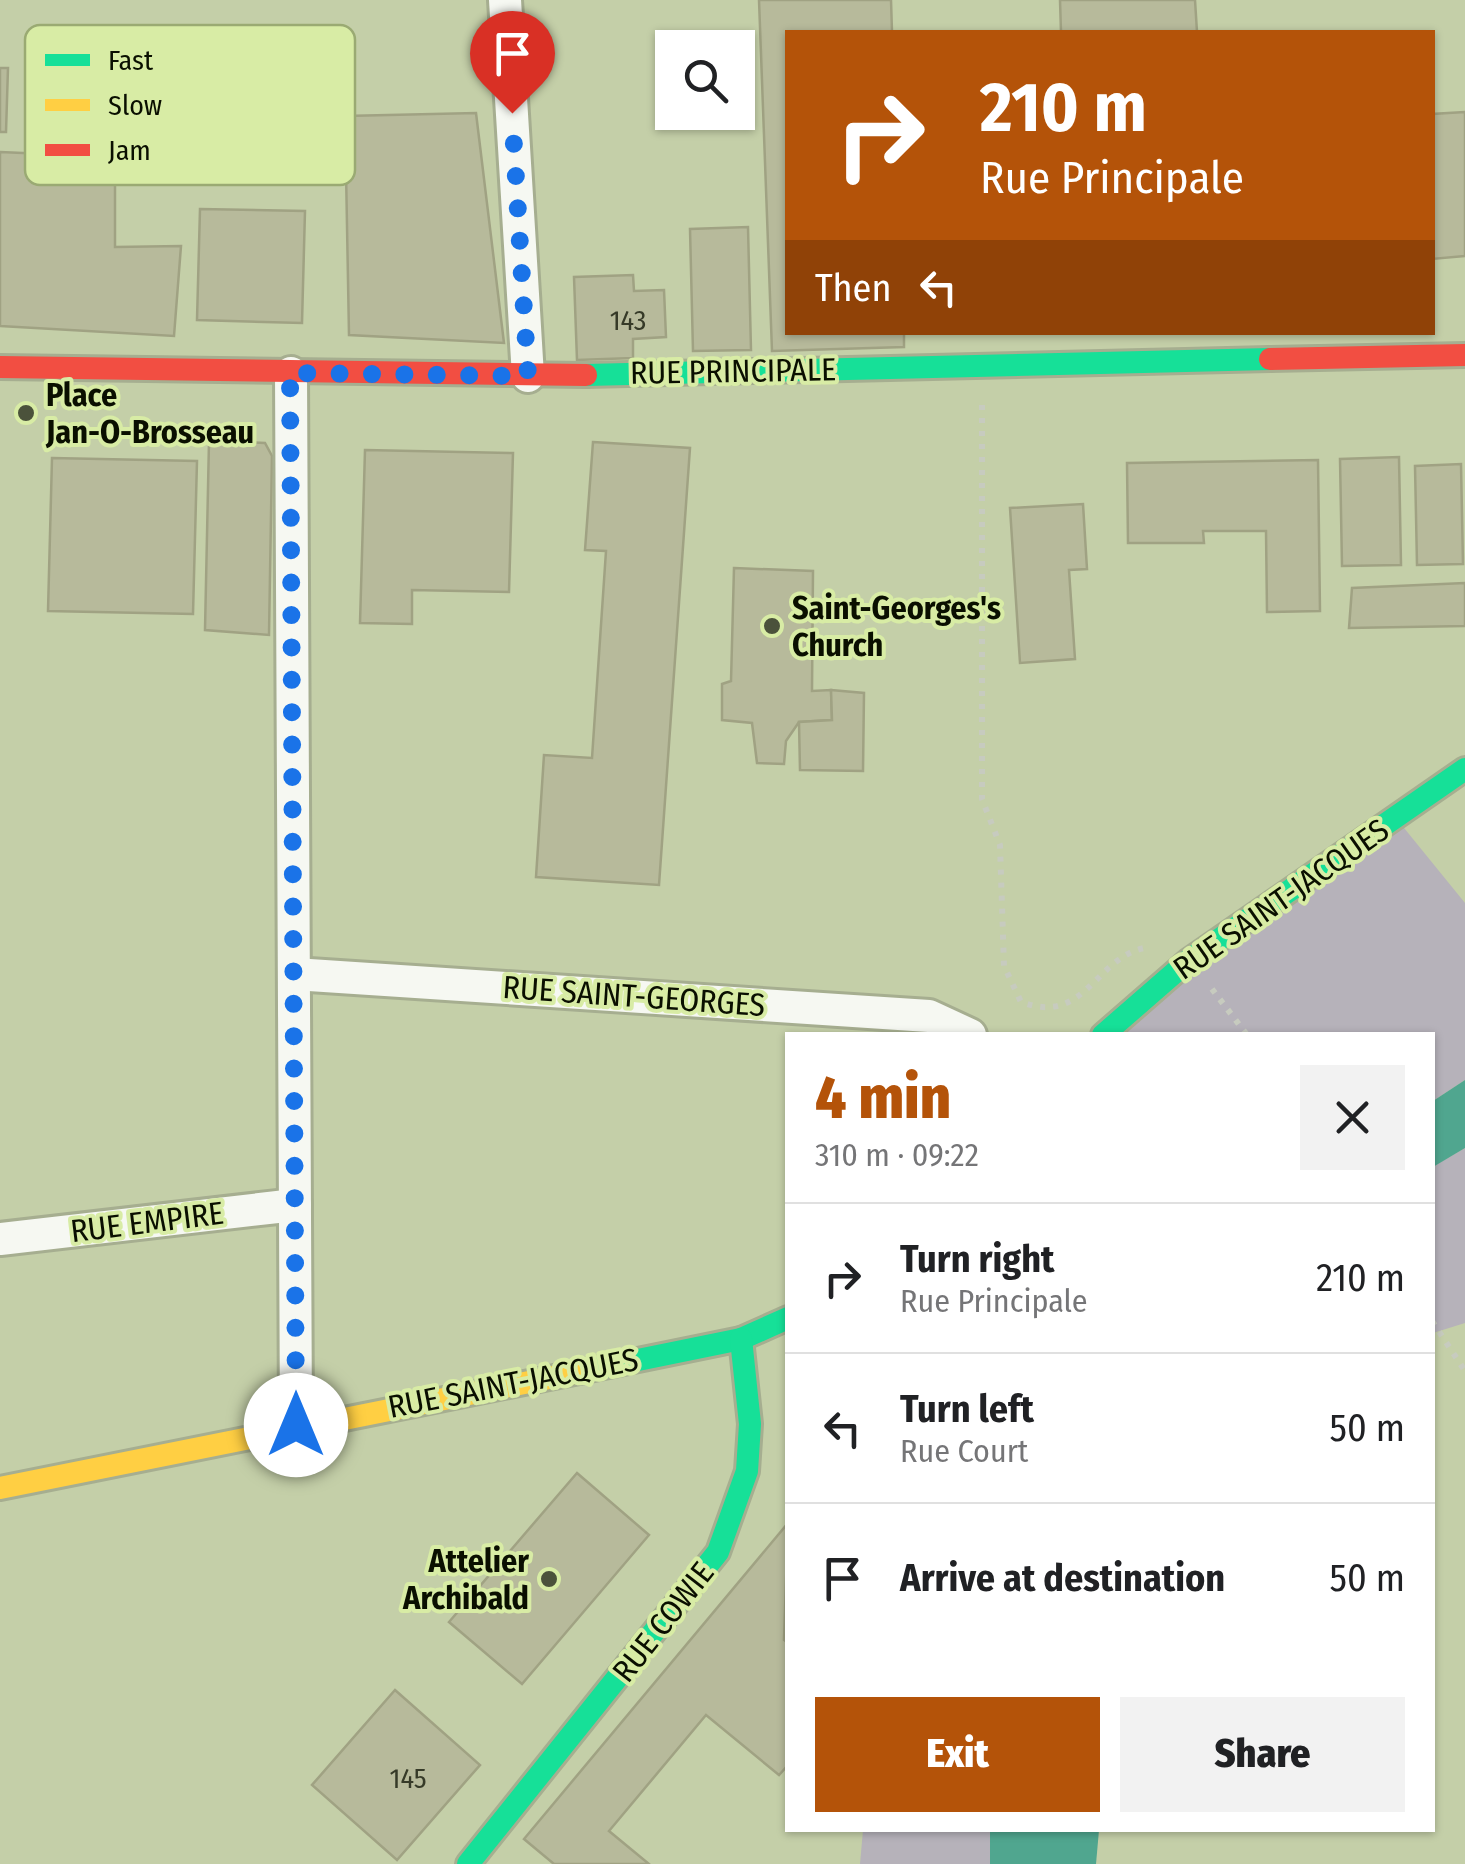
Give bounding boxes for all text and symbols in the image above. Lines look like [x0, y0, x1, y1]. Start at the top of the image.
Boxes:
pin [470, 11, 555, 114]
legend [25, 25, 355, 185]
icon: arrive [485, 26, 540, 81]
map controls [655, 30, 755, 130]
button: search [655, 30, 755, 130]
text: Fast [108, 44, 154, 77]
text: 210 m [980, 66, 1147, 150]
icon: right [815, 70, 945, 200]
text: Slow [108, 89, 162, 122]
text: Jam [108, 134, 151, 167]
text: Rue Principale [980, 151, 1244, 205]
icon: left [911, 260, 966, 315]
text: Then [815, 265, 891, 311]
house number: 143 [610, 304, 646, 337]
street label: RUE PRINCIPALE [630, 350, 836, 392]
place label: Place Jan-O-Brosseau [45, 376, 254, 451]
marker: Place Jan-O-Brosseau [15, 402, 37, 424]
place label: Saint-Georges's Church [792, 589, 1001, 664]
marker: Saint-Georges's Church [761, 615, 783, 637]
street label: RUE SAINT-JACQUES [1166, 811, 1396, 987]
street label: RUE SAINT-GEORGES [501, 968, 767, 1024]
text: 4 min [815, 1062, 951, 1134]
button: close [1300, 1065, 1405, 1170]
text: 310 m · 09:22 [815, 1136, 979, 1174]
street label: RUE EMPIRE [68, 1194, 226, 1250]
text: Turn right [900, 1236, 1054, 1282]
icon: right [815, 1251, 870, 1306]
text: 210 m [1316, 1255, 1405, 1301]
text: Rue Principale [900, 1282, 1088, 1320]
street label: RUE SAINT-JACQUES [385, 1340, 641, 1426]
position arrow [244, 1373, 348, 1477]
text: Turn left [900, 1386, 1034, 1432]
icon: left [815, 1401, 870, 1456]
text: 50 m [1330, 1405, 1405, 1451]
text: Rue Court [900, 1432, 1028, 1470]
place label: Attelier Archibald [402, 1542, 529, 1617]
icon: arrive [815, 1551, 870, 1606]
street label: RUE COWIE [604, 1554, 722, 1690]
text: Arrive at destination [900, 1555, 1225, 1601]
text: 50 m [1330, 1555, 1405, 1601]
marker: Attelier Archibald [538, 1568, 560, 1590]
button: Exit [815, 1697, 1100, 1812]
button: Share [1120, 1697, 1405, 1812]
house number: 145 [389, 1762, 427, 1795]

